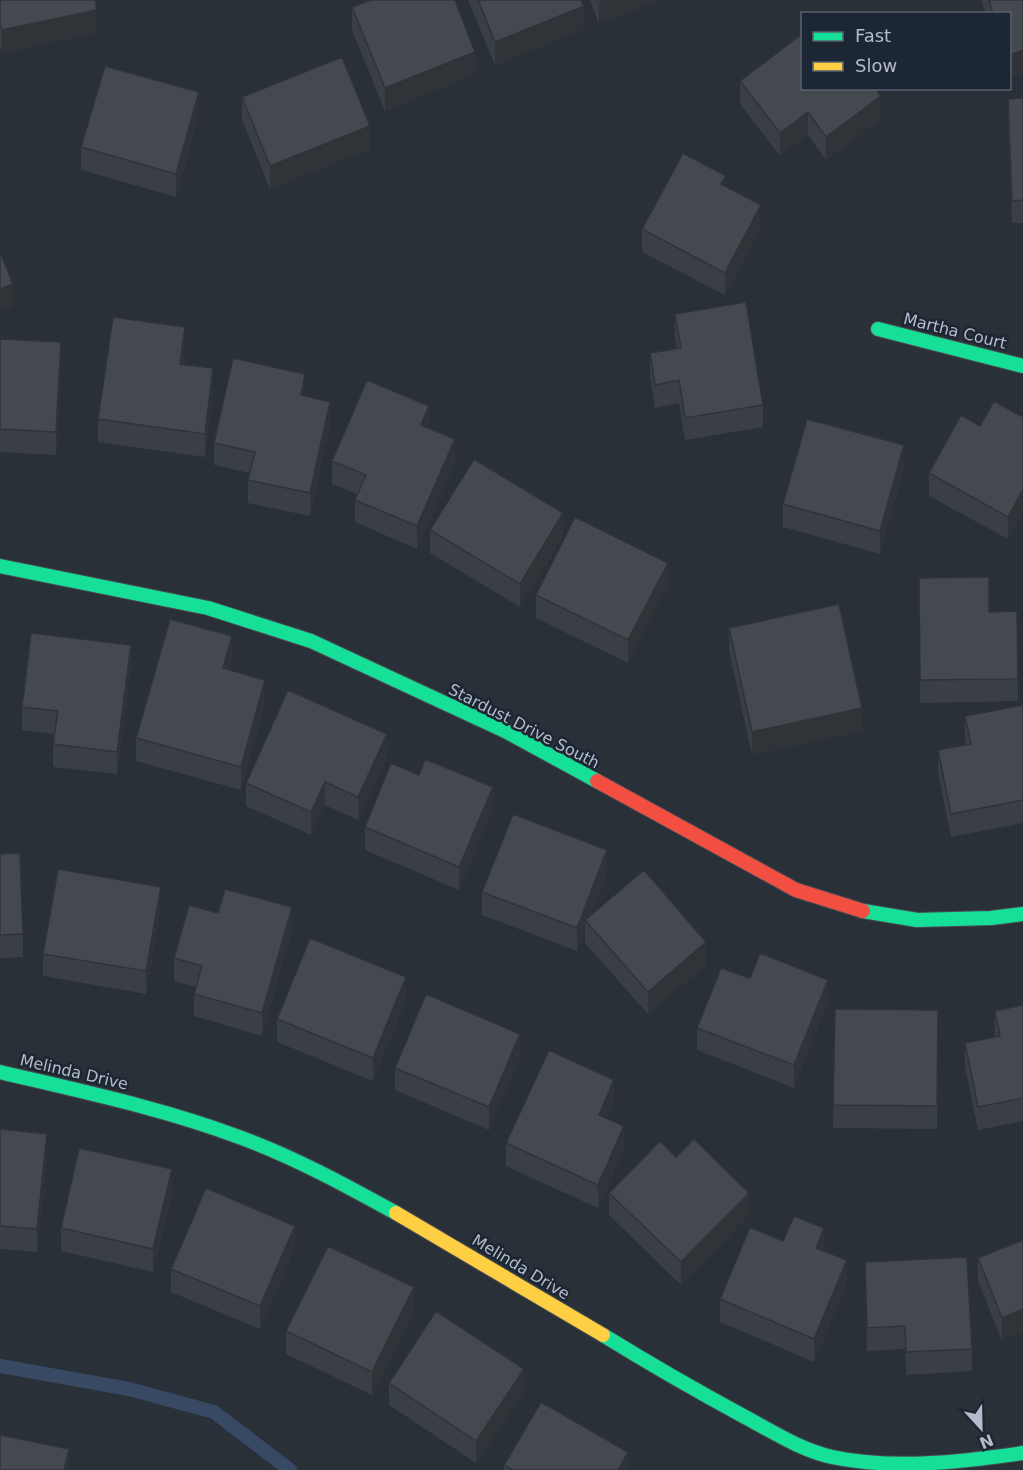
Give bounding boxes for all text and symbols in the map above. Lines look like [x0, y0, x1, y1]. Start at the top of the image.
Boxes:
legend [801, 12, 1011, 90]
text: Fast [855, 25, 891, 46]
text: Slow [855, 55, 897, 76]
street label: Martha Court [902, 309, 1008, 353]
street label: Stardust Drive South [445, 680, 603, 772]
street label: Melinda Drive [18, 1050, 130, 1094]
street label: Melinda Drive [469, 1230, 573, 1304]
north arrow [951, 1398, 1011, 1458]
text: N [977, 1430, 996, 1453]

